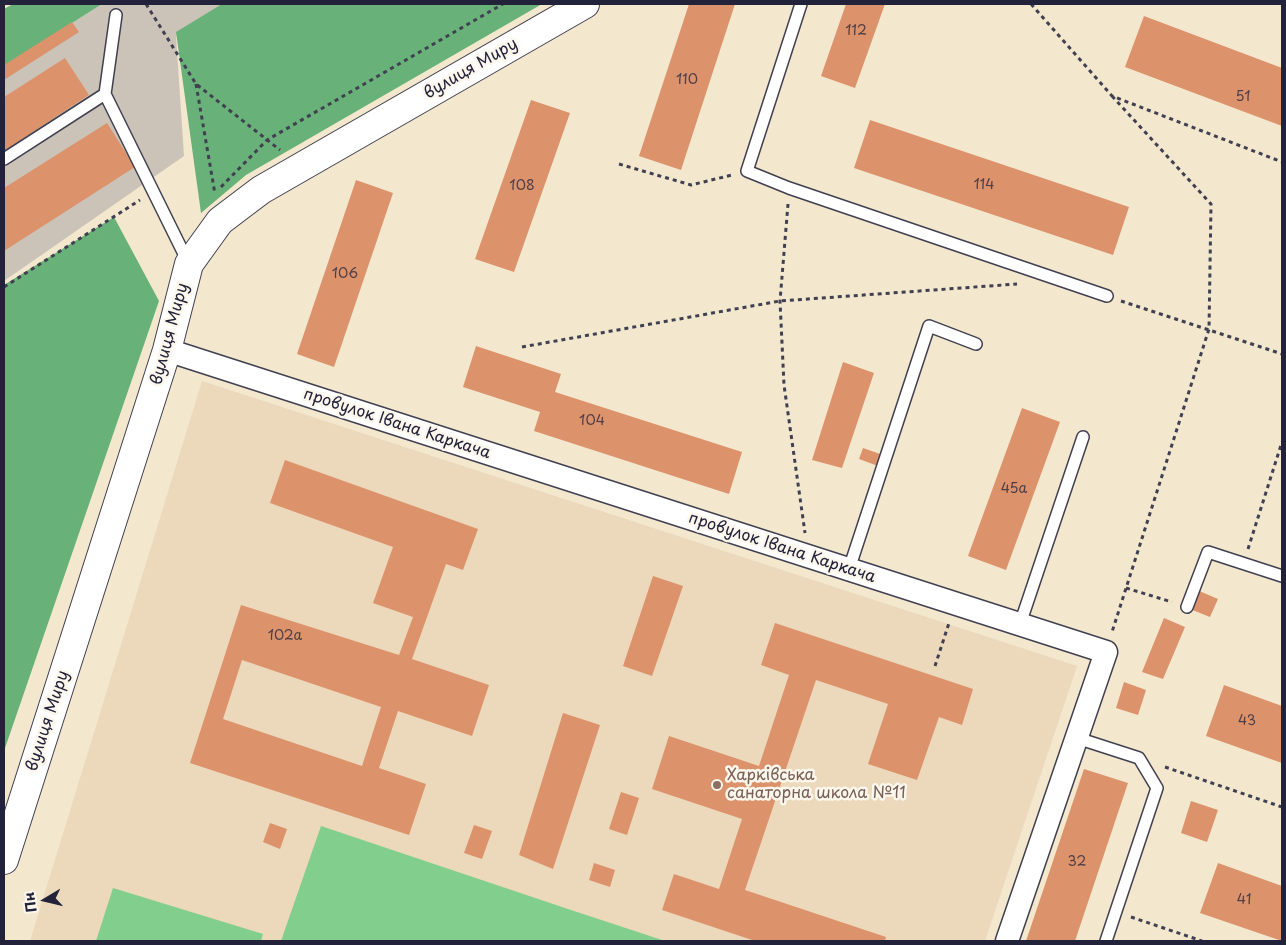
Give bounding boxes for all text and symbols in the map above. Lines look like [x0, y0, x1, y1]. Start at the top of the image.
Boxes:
house number: 112 [845, 23, 867, 39]
street label: вулиця Миру [421, 35, 521, 103]
house number: 110 [676, 72, 698, 88]
house number: 51 [1236, 89, 1250, 105]
house number: 114 [974, 177, 994, 193]
house number: 108 [509, 178, 535, 194]
house number: 106 [332, 266, 358, 282]
street label: вулиця Миру [147, 281, 193, 387]
street label: провулок Івана Каркача [301, 385, 493, 463]
house number: 104 [579, 413, 605, 429]
house number: 45а [1001, 481, 1027, 497]
street label: провулок Івана Каркача [686, 509, 878, 587]
house number: 102а [268, 628, 302, 644]
street label: вулиця Миру [23, 668, 73, 774]
house number: 43 [1238, 713, 1256, 729]
place label: Харківська санаторна школа №11 [727, 766, 906, 804]
marker: Харківська санаторна школа №11 [711, 779, 723, 791]
house number: 32 [1068, 854, 1086, 870]
north arrow [20, 875, 70, 925]
text: Пн [18, 891, 42, 914]
house number: 41 [1237, 892, 1251, 908]

